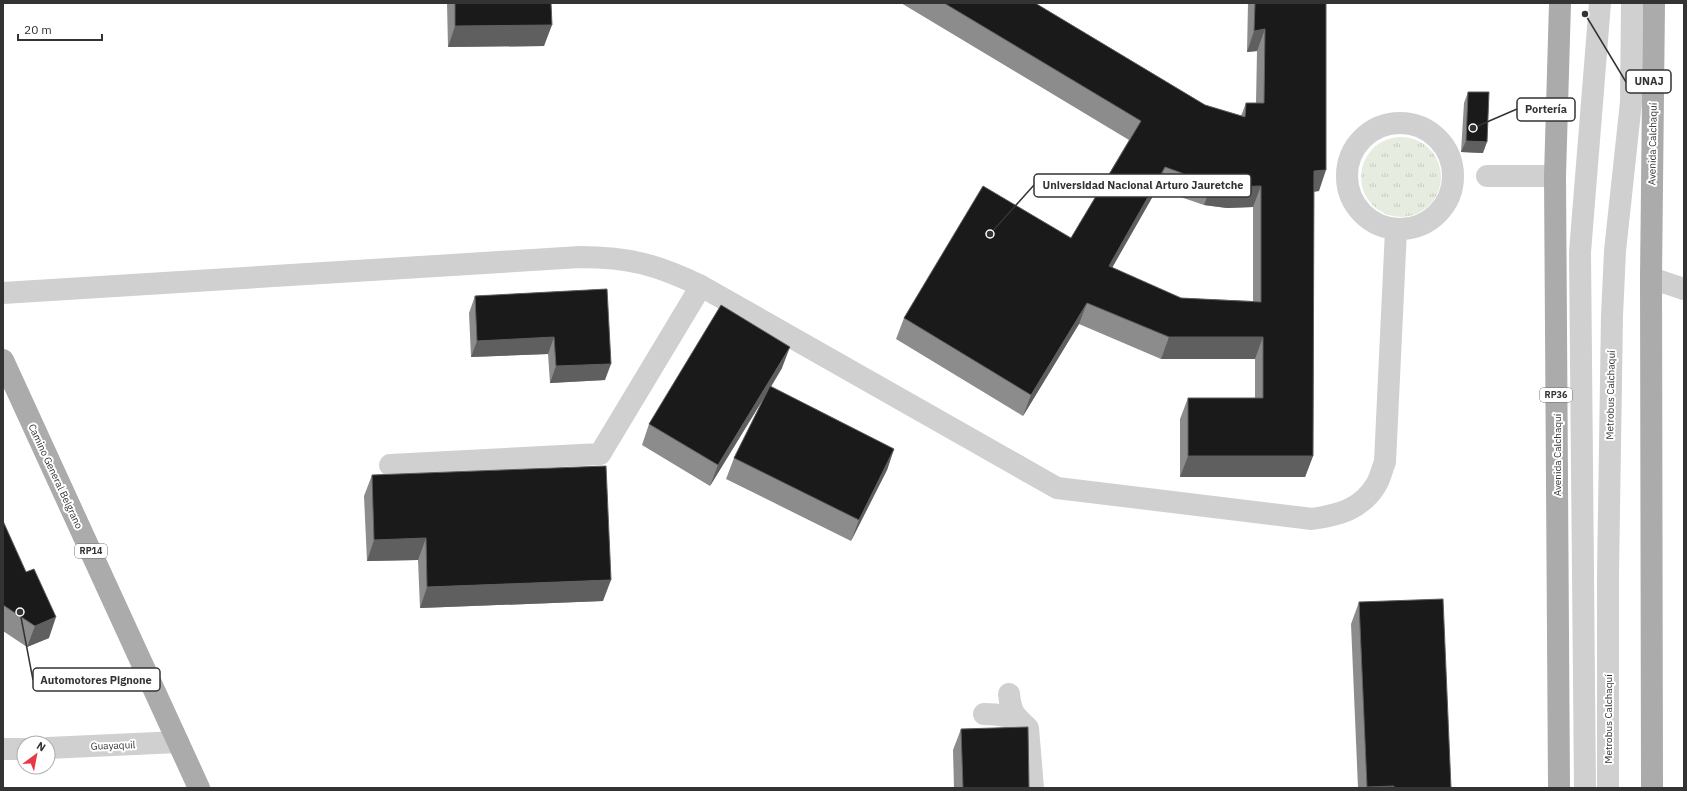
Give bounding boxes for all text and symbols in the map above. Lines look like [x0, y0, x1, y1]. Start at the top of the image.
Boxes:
scale bar [18, 16, 102, 42]
text: 20 m [24, 22, 52, 37]
callout: UNAJ [1626, 70, 1671, 93]
text: UNAJ [1634, 74, 1664, 88]
callout: Portería [1517, 98, 1575, 121]
text: Portería [1525, 102, 1567, 116]
street label: Avenida Calchaquí [1645, 102, 1660, 185]
callout: Universidad Nacional Arturo Jauretche [1034, 174, 1251, 197]
text: Universidad Nacional Arturo Jauretche [1043, 178, 1243, 192]
street label: Metrobus Calchaquí [1603, 350, 1618, 440]
road number: RP36 [1540, 388, 1572, 402]
street label: Avenida Calchaquí [1551, 413, 1564, 496]
street label: Camino General Belgrano [25, 422, 86, 531]
road number: RP14 [75, 544, 107, 558]
callout: Automotores Pignone [33, 668, 160, 691]
text: Automotores Pignone [40, 673, 152, 687]
street label: Metrobus Calchaquí [1602, 674, 1615, 764]
north arrow [16, 735, 56, 775]
text: N [34, 738, 48, 755]
street label: Guayaquil [90, 738, 136, 753]

